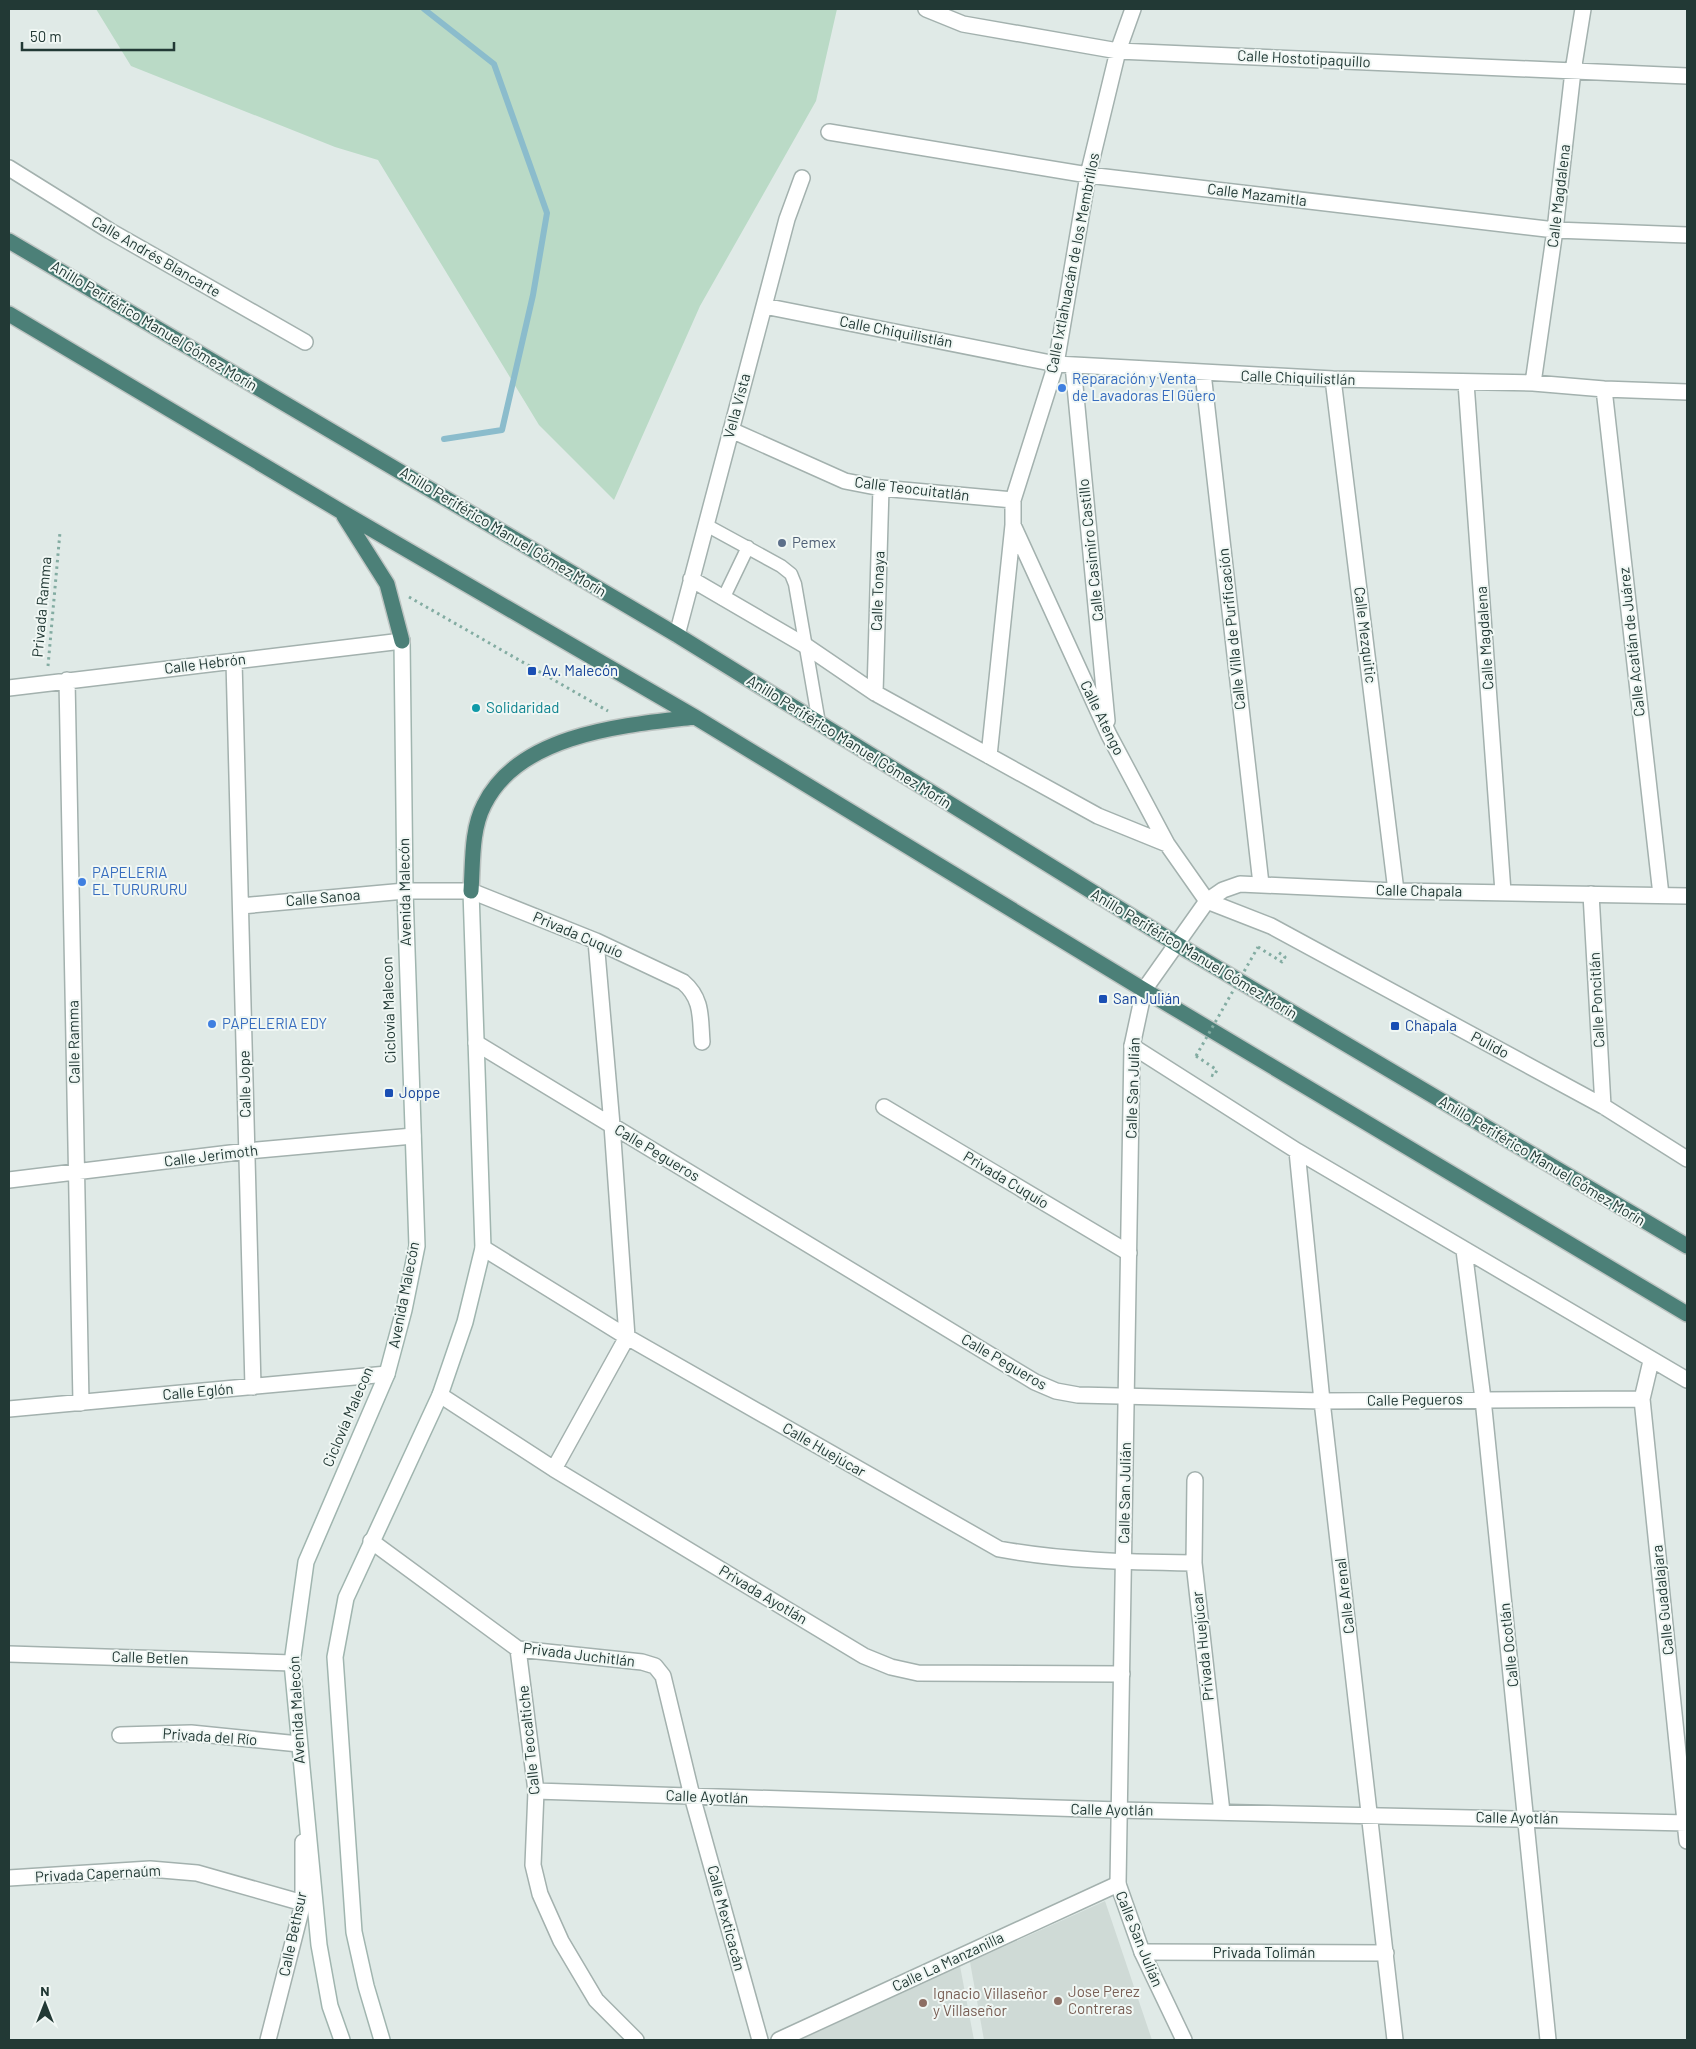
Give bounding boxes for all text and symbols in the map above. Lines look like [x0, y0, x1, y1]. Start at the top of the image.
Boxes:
scale bar [22, 20, 175, 52]
text: 50 m [30, 27, 62, 45]
street label: Calle Hostotipaquillo [1237, 46, 1371, 70]
street label: Calle Magdalena [1543, 143, 1573, 249]
street label: Calle Ixtlahuacán de los Membrillos [1042, 151, 1102, 375]
street label: Calle Mazamitla [1206, 179, 1308, 209]
street label: Calle Andrés Blancarte [89, 212, 224, 300]
street label: Anillo Periférico Manuel Gómez Morín [48, 256, 261, 394]
street label: Calle Chiquilistlán [838, 311, 954, 351]
street label: Calle Chiquilistlán [1240, 366, 1356, 388]
place label: Reparación y Venta de Lavadoras El Güero [1072, 369, 1216, 404]
street label: Vella Vista [719, 371, 753, 440]
marker: Reparación y Venta de Lavadoras El Güero [1056, 382, 1068, 394]
street label: Anillo Periférico Manuel Gómez Morín [397, 462, 610, 600]
street label: Calle Teocuitatlán [854, 472, 971, 504]
street label: Calle Casimiro Castillo [1074, 478, 1106, 622]
place label: Pemex [792, 533, 836, 551]
marker: Pemex [776, 537, 788, 549]
street label: Calle Villa de Purificación [1214, 547, 1248, 711]
street label: Calle Tonaya [867, 551, 887, 631]
street label: Privada Ramma [28, 556, 54, 658]
street label: Calle Acatlán de Juárez [1614, 566, 1648, 718]
street label: Calle Mezquitic [1351, 586, 1381, 684]
street label: Calle Magdalena [1471, 586, 1497, 691]
street label: Calle Hebrón [163, 649, 247, 677]
place label: Av. Malecón [542, 661, 618, 679]
marker: Av. Malecón [526, 665, 538, 677]
street label: Anillo Periférico Manuel Gómez Morín [744, 671, 955, 812]
street label: Calle Atengo [1077, 677, 1129, 758]
place label: Solidaridad [486, 698, 559, 716]
marker: Solidaridad [470, 702, 482, 714]
street label: Avenida Malecón [394, 838, 414, 946]
place label: PAPELERIA EL TURURURU [92, 863, 188, 898]
marker: PAPELERIA EL TURURURU [76, 876, 88, 888]
street label: Calle Chapala [1376, 880, 1462, 900]
street label: Anillo Periférico Manuel Gómez Morín [1088, 884, 1301, 1022]
street label: Calle Sanoa [285, 885, 361, 909]
street label: Privada Cuquío [530, 907, 626, 961]
street label: Calle Poncitlán [1585, 952, 1607, 1048]
street label: Ciclovía Malecon [377, 956, 399, 1064]
place label: San Julián [1113, 989, 1180, 1007]
marker: San Julián [1097, 993, 1109, 1005]
street label: Calle Ramma [63, 1000, 83, 1084]
place label: PAPELERIA EDY [222, 1014, 327, 1032]
place label: Chapala [1405, 1016, 1457, 1034]
marker: PAPELERIA EDY [206, 1018, 218, 1030]
marker: Chapala [1389, 1020, 1401, 1032]
street label: Pulido [1468, 1027, 1513, 1062]
street label: Calle San Julián [1121, 1037, 1143, 1139]
street label: Calle Jope [234, 1050, 254, 1118]
place label: Joppe [399, 1083, 440, 1101]
marker: Joppe [383, 1087, 395, 1099]
street label: Anillo Periférico Manuel Gómez Morín [1436, 1091, 1649, 1229]
street label: Calle Pegueros [612, 1120, 703, 1185]
street label: Calle Jerimoth [163, 1140, 259, 1170]
street label: Privada Cuquío [961, 1147, 1052, 1212]
street label: Avenida Malecón [384, 1240, 422, 1350]
street label: Calle Pegueros [958, 1329, 1051, 1393]
street label: Ciclovía Malecon [318, 1364, 376, 1469]
street label: Calle Eglón [162, 1379, 234, 1403]
street label: Calle Pegueros [1367, 1389, 1463, 1409]
street label: Calle Huejúcar [780, 1418, 870, 1480]
street label: Calle San Julián [1114, 1442, 1134, 1544]
street label: Calle Guadalajara [1647, 1544, 1677, 1656]
street label: Calle Arenal [1330, 1557, 1358, 1635]
street label: Privada Ayotlán [716, 1561, 811, 1628]
street label: Privada Huejúcar [1187, 1590, 1217, 1702]
street label: Calle Ocotlán [1495, 1602, 1521, 1688]
street label: Privada Juchitlán [522, 1638, 636, 1670]
street label: Calle Betlen [111, 1647, 189, 1667]
street label: Avenida Malecón [284, 1656, 308, 1764]
street label: Calle Teocaltiche [513, 1684, 543, 1796]
street label: Privada del Río [162, 1724, 258, 1748]
street label: Calle Ayotlán [665, 1786, 749, 1806]
street label: Calle Ayotlán [1071, 1799, 1153, 1819]
street label: Calle Ayotlán [1476, 1807, 1558, 1827]
street label: Privada Capernaúm [34, 1861, 161, 1885]
street label: Calle Mexticacán [704, 1863, 750, 1972]
street label: Calle San Julián [1113, 1888, 1167, 1989]
street label: Calle Bethsur [274, 1889, 310, 1978]
street label: Calle La Manzanilla [889, 1927, 1006, 1995]
street label: Privada Tolimán [1213, 1943, 1315, 1961]
north arrow [20, 1979, 70, 2029]
text: N [40, 1982, 50, 1999]
place label: Jose Perez Contreras [1068, 1982, 1140, 2017]
place label: Ignacio Villaseñor y Villaseñor [933, 1984, 1048, 2019]
marker: Jose Perez Contreras [1052, 1995, 1064, 2007]
marker: Ignacio Villaseñor y Villaseñor [917, 1997, 929, 2009]

